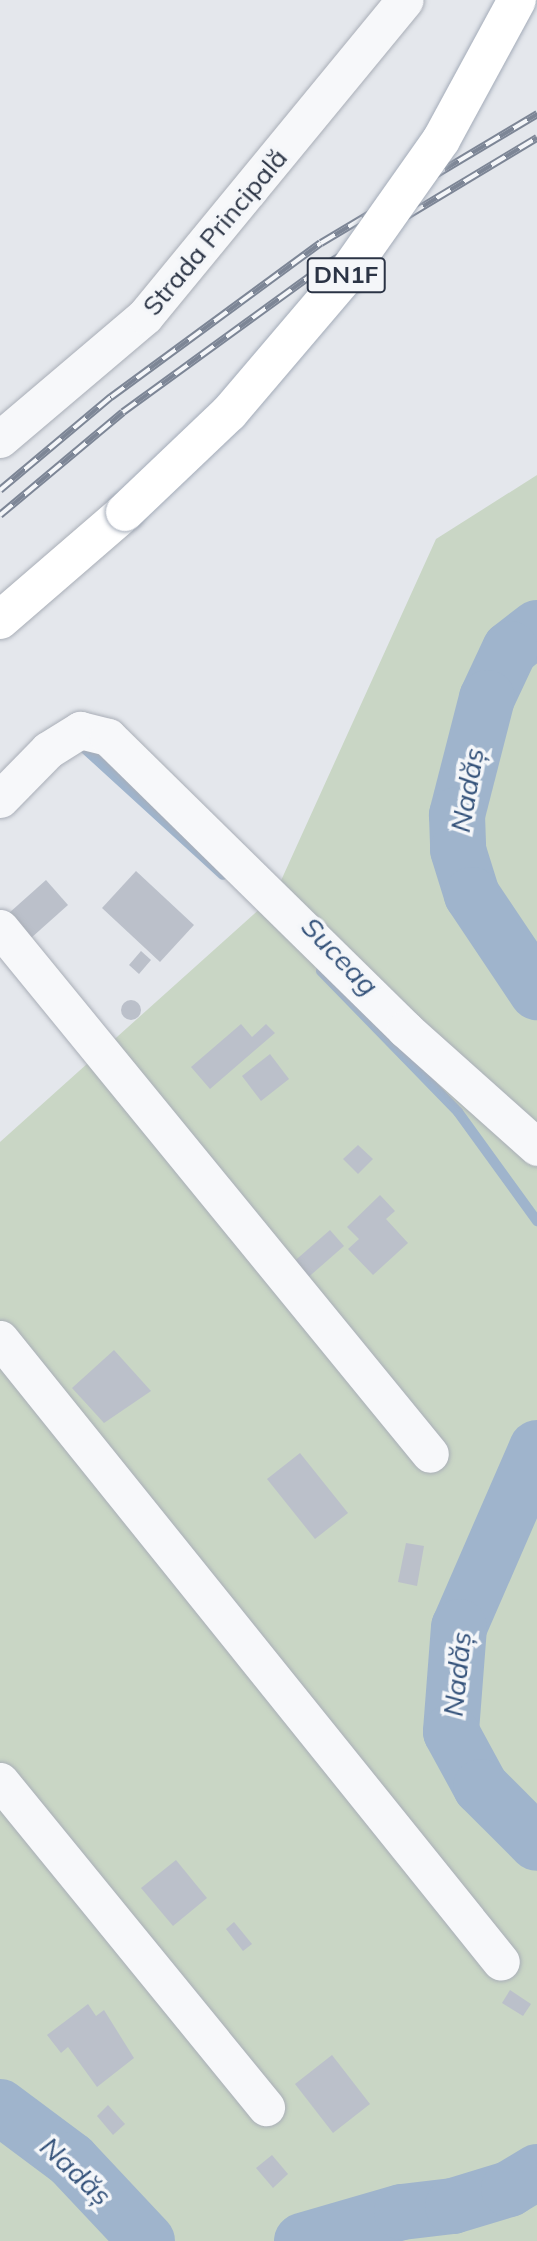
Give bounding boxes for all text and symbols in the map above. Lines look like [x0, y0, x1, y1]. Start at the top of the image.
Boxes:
street label: Strada Principală [136, 142, 294, 322]
road number: DN1F [306, 254, 386, 296]
water label: Nadăș [443, 745, 491, 835]
water label: Suceag [295, 910, 385, 1002]
water label: Nadăș [436, 1630, 478, 1718]
water label: Nadăș [33, 2130, 119, 2212]

